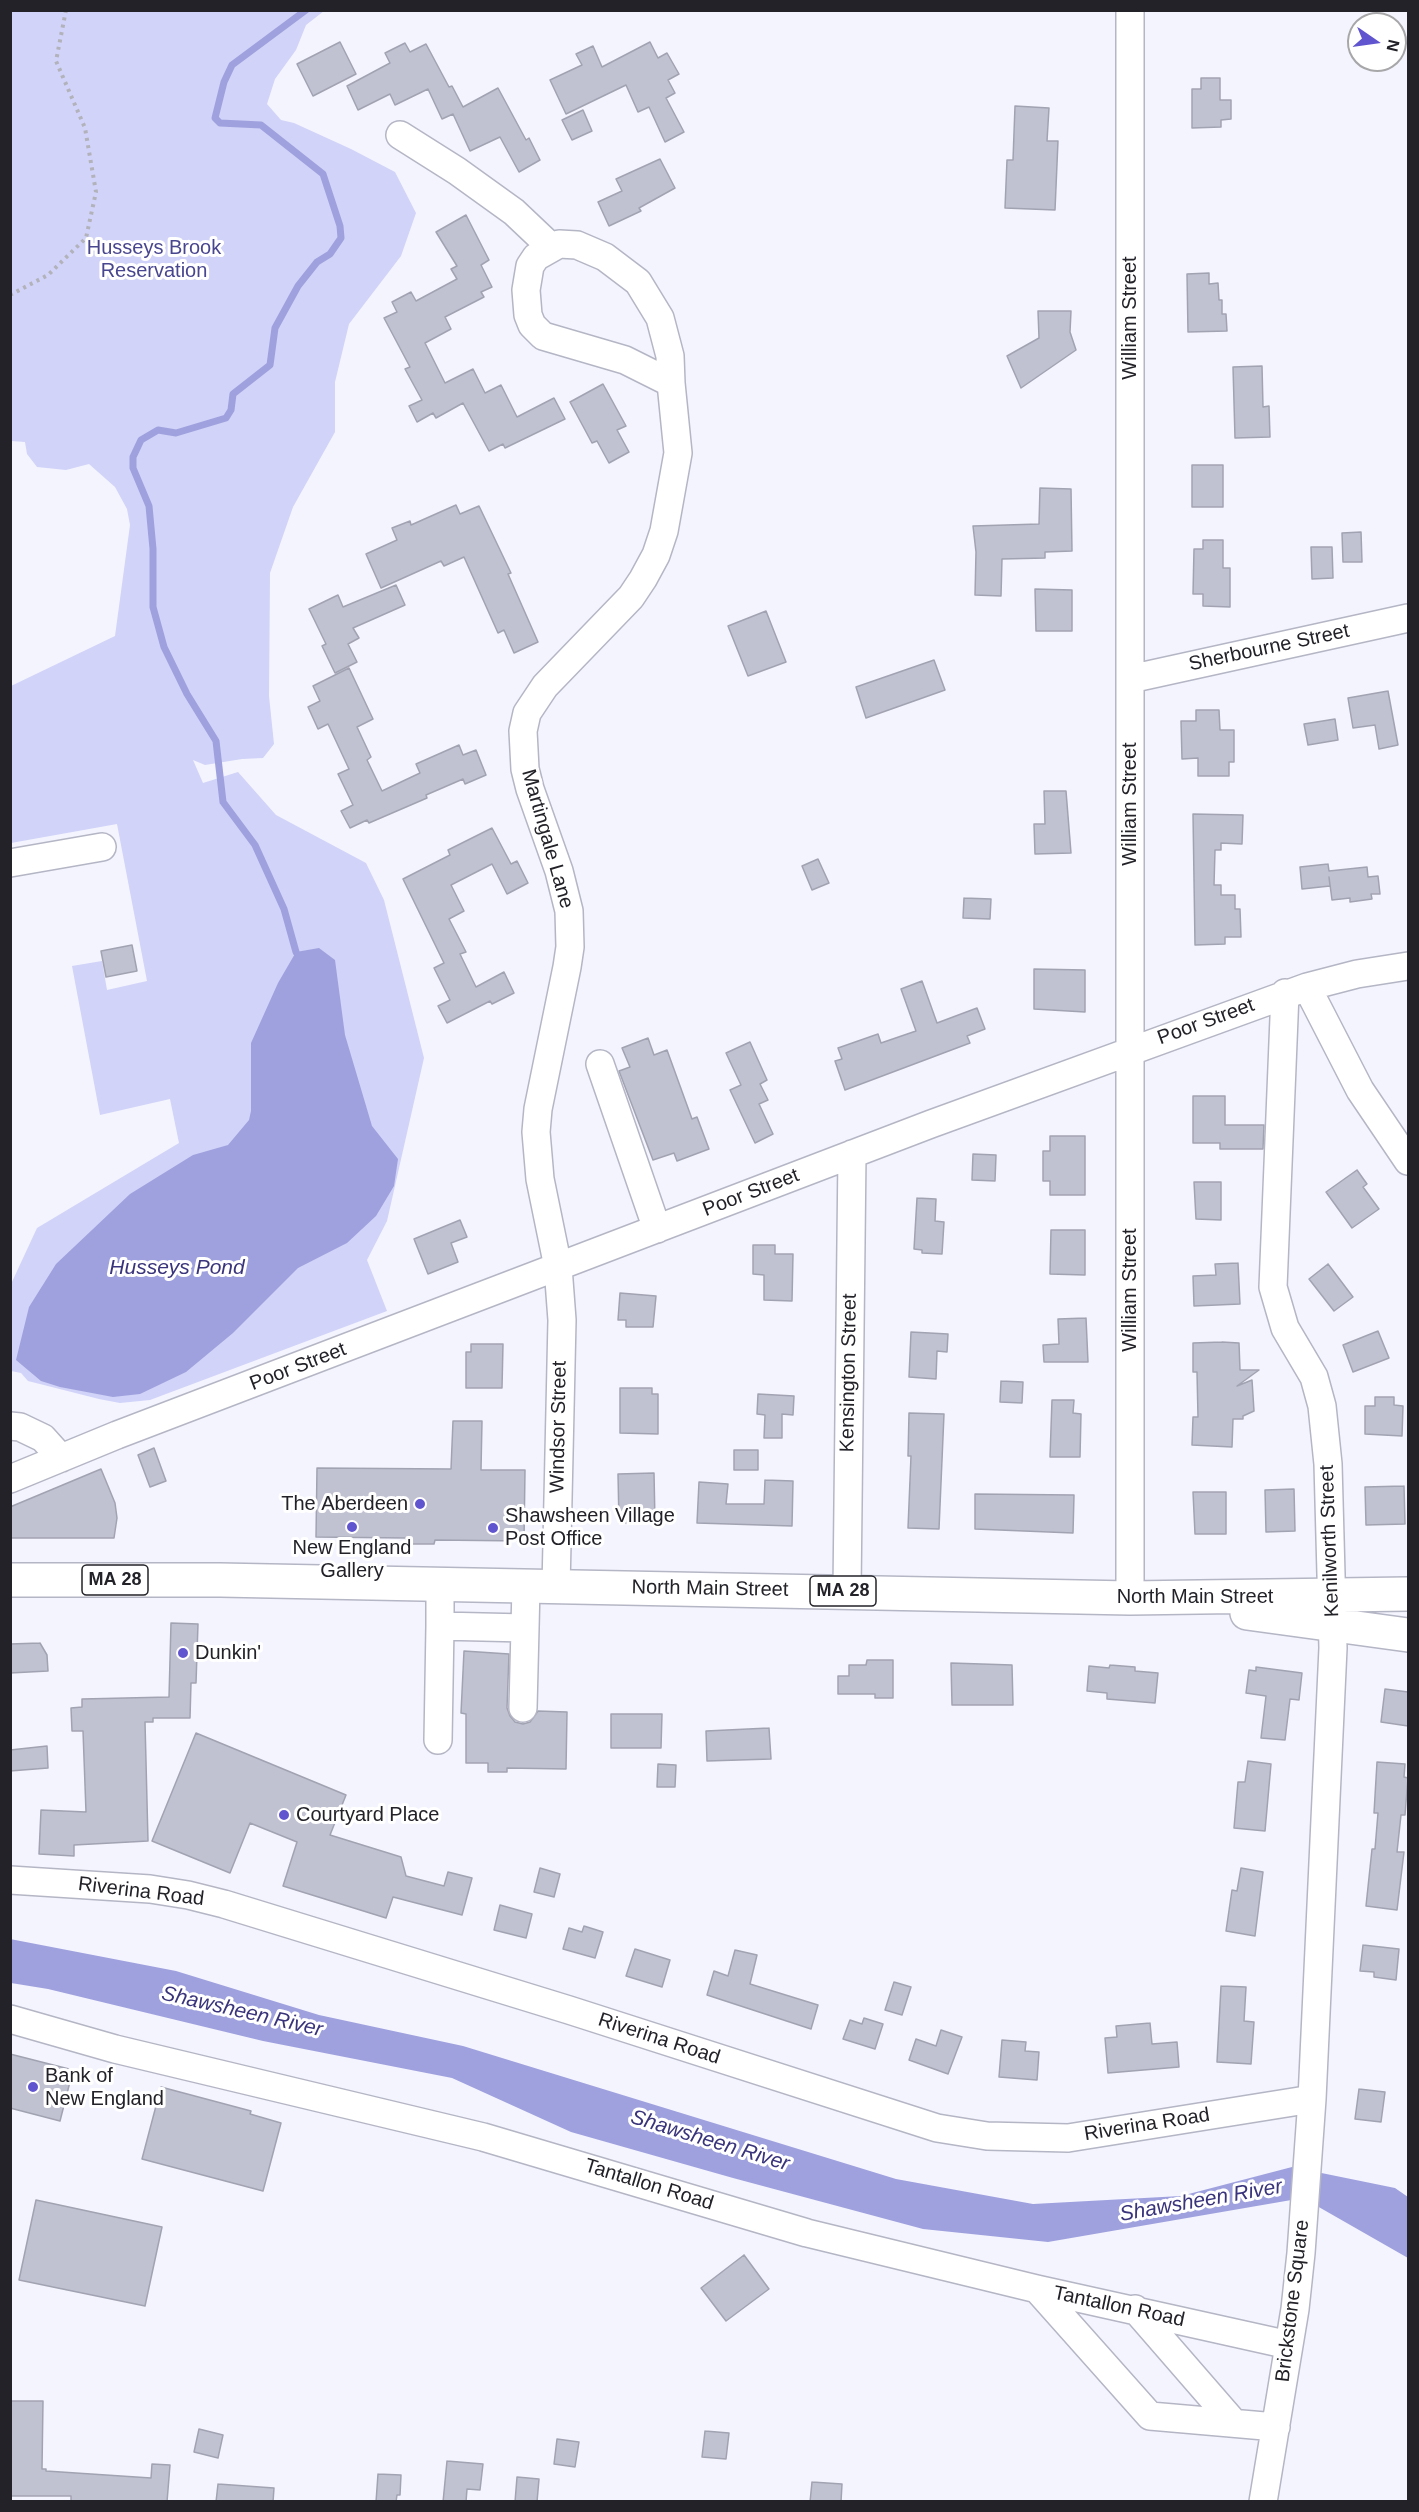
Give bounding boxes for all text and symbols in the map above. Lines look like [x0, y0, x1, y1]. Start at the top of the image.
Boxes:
north arrow [1347, 12, 1407, 72]
text: N [1383, 38, 1403, 53]
park label: Husseys Brook Reservation [87, 236, 221, 283]
street label: William Street [1118, 256, 1142, 380]
street label: Sherbourne Street [1187, 619, 1351, 677]
street label: William Street [1118, 742, 1142, 866]
street label: Martingale Lane [516, 767, 578, 911]
street label: Poor Street [1154, 993, 1258, 1051]
street label: Poor Street [699, 1164, 803, 1222]
street label: William Street [1118, 1228, 1142, 1352]
water label: Husseys Pond [109, 1255, 245, 1281]
street label: Kensington Street [836, 1293, 862, 1453]
street label: Poor Street [246, 1338, 350, 1396]
street label: Windsor Street [546, 1361, 572, 1493]
street label: Kenilworth Street [1315, 1464, 1345, 1618]
place label: The Aberdeen [281, 1492, 408, 1516]
marker: The Aberdeen [413, 1497, 427, 1511]
place label: Shawsheen Village Post Office [505, 1504, 675, 1551]
marker: New England Gallery [345, 1520, 359, 1534]
marker: Shawsheen Village Post Office [486, 1521, 500, 1535]
place label: New England Gallery [293, 1536, 411, 1583]
road number: MA 28 [82, 1565, 148, 1595]
street label: North Main Street [631, 1576, 789, 1602]
road number: MA 28 [810, 1576, 876, 1606]
street label: North Main Street [1117, 1585, 1273, 1609]
place label: Dunkin' [195, 1641, 261, 1665]
marker: Dunkin' [176, 1646, 190, 1660]
place label: Courtyard Place [296, 1803, 439, 1827]
marker: Courtyard Place [277, 1808, 291, 1822]
street label: Riverina Road [77, 1872, 205, 1912]
water label: Shawsheen River [159, 1981, 325, 2043]
street label: Riverina Road [595, 2008, 723, 2070]
place label: Bank of New England [45, 2064, 164, 2111]
marker: Bank of New England [26, 2080, 40, 2094]
street label: Riverina Road [1083, 2103, 1211, 2147]
water label: Shawsheen River [628, 2105, 792, 2177]
street label: Tantallon Road [582, 2154, 716, 2216]
water label: Shawsheen River [1118, 2174, 1284, 2228]
street label: Brickstone Square [1271, 2218, 1315, 2384]
street label: Tantallon Road [1051, 2281, 1187, 2333]

